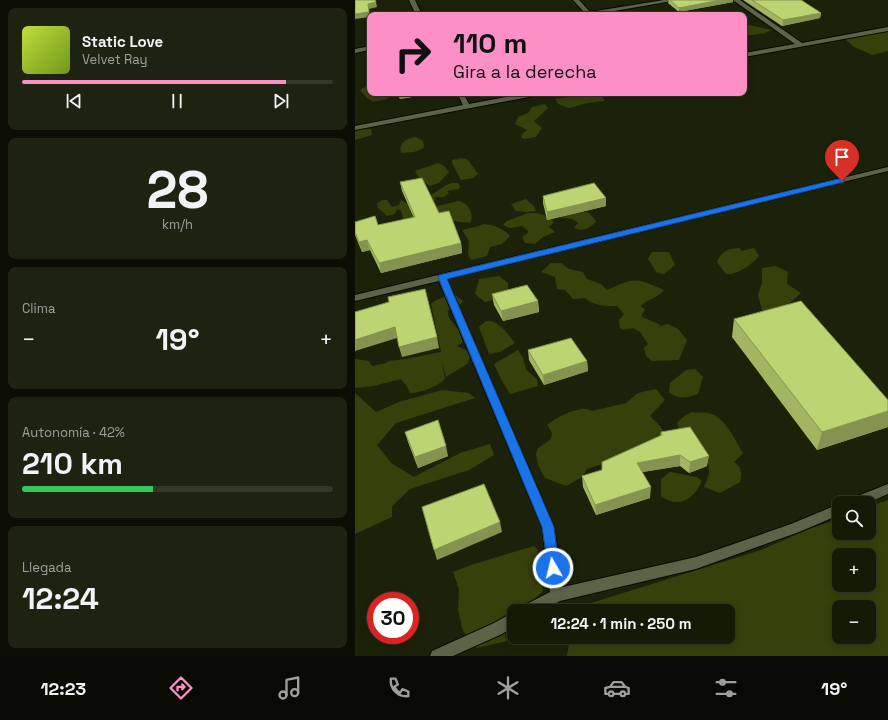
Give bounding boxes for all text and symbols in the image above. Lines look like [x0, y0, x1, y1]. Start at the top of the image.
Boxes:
text: 110 m [453, 25, 527, 61]
icon: right [387, 28, 439, 80]
text: Static Love [82, 32, 163, 51]
text: Velvet Ray [82, 51, 147, 68]
text: Gira a la derecha [453, 60, 597, 83]
icon: previous [63, 90, 85, 112]
icon: pause [166, 90, 188, 112]
icon: next [270, 90, 292, 112]
pin [825, 140, 859, 181]
icon: arrive [831, 146, 853, 168]
text: 28 [146, 157, 209, 223]
text: km/h [162, 216, 193, 233]
text: Clima [22, 300, 55, 317]
text: 19° [156, 320, 199, 359]
text: − [22, 325, 36, 353]
text: + [319, 325, 333, 353]
text: Autonomía · 42% [22, 424, 125, 441]
text: 210 km [22, 444, 123, 483]
map controls [832, 496, 876, 644]
button: search [832, 496, 876, 540]
position arrow [532, 547, 574, 589]
button: + [832, 548, 876, 592]
text: Llegada [22, 559, 71, 576]
text: 12:24 [22, 579, 99, 618]
speed limit sign: 30 [367, 592, 419, 644]
button: − [832, 600, 876, 644]
text: 12:24 · 1 min · 250 m [550, 614, 692, 633]
icon: directions [167, 674, 195, 702]
icon: music [276, 674, 304, 702]
icon: phone [385, 674, 413, 702]
icon: climate [494, 674, 522, 702]
icon: car [603, 674, 631, 702]
icon: filters [712, 674, 740, 702]
text: 12:23 [40, 677, 86, 700]
text: 19° [821, 677, 847, 700]

